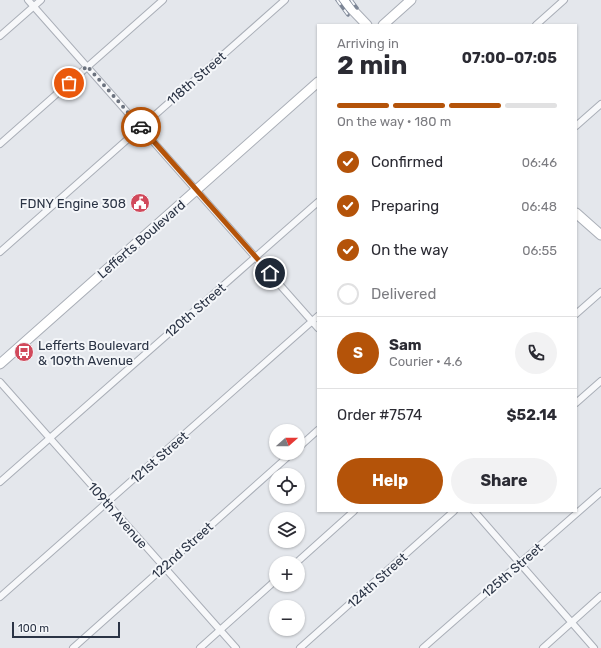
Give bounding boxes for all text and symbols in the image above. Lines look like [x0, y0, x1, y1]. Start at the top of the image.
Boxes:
text: Arriving in [337, 36, 399, 51]
street label: 118th Street [164, 49, 229, 108]
text: 07:00–07:05 [462, 49, 557, 67]
text: 2 min [337, 50, 407, 81]
pin [52, 66, 86, 100]
icon: bag [58, 72, 80, 94]
courier [121, 107, 161, 147]
text: On the way · 180 m [337, 114, 451, 129]
icon: car [130, 116, 152, 138]
icon: check [337, 151, 359, 173]
text: Confirmed [371, 153, 443, 171]
text: 06:46 [522, 155, 557, 170]
public building icon: FDNY Engine 308 [129, 192, 151, 214]
icon: check [337, 195, 359, 217]
place label: FDNY Engine 308 [20, 196, 126, 212]
street label: Lefferts Boulevard [94, 197, 188, 282]
text: Preparing [371, 197, 439, 215]
text: 06:48 [521, 199, 557, 214]
icon: check [337, 239, 359, 261]
text: On the way [371, 241, 449, 259]
text: 06:55 [522, 243, 557, 258]
pin [253, 256, 287, 290]
icon: home [259, 262, 281, 284]
street label: 120th Street [162, 280, 229, 341]
text: Delivered [371, 285, 436, 303]
button: phone [515, 332, 557, 374]
text: Sam [389, 336, 422, 354]
place label: Lefferts Boulevard & 109th Avenue [38, 338, 149, 368]
bus stop icon: Lefferts Boulevard & 109th Avenue [13, 341, 35, 363]
text: S [353, 344, 363, 362]
text: Courier · 4.6 [389, 354, 462, 369]
text: Order #7574 [337, 406, 422, 424]
text: $52.14 [507, 406, 557, 424]
north arrow [269, 424, 305, 460]
map controls [269, 424, 305, 636]
street label: 121st Street [128, 428, 191, 486]
button: Help [337, 458, 443, 504]
button: Share [451, 458, 557, 504]
button: locate [269, 468, 305, 504]
street label: 109th Avenue [85, 479, 150, 552]
button: layers [269, 512, 305, 548]
street label: 122nd Street [149, 519, 216, 582]
street label: 125th Street [479, 540, 545, 601]
street label: 124th Street [344, 550, 410, 611]
button: + [269, 556, 305, 592]
button: − [269, 600, 305, 636]
scale bar [12, 620, 120, 639]
text: 100 m [18, 622, 49, 635]

